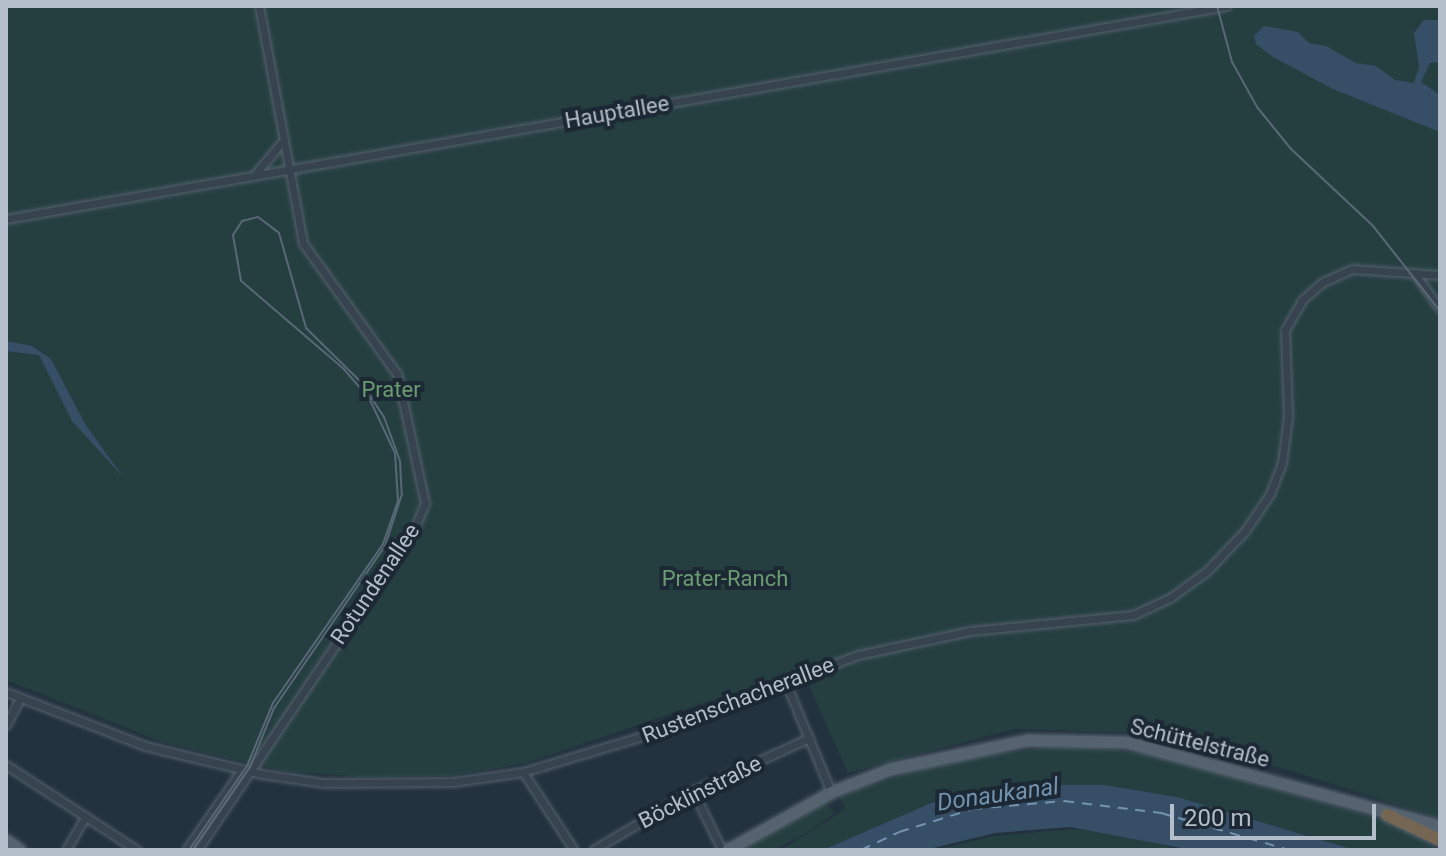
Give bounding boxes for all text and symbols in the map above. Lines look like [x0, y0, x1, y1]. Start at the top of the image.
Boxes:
street label: Hauptallee [563, 90, 671, 134]
park label: Prater [361, 377, 421, 403]
street label: Rotundenallee [325, 519, 425, 649]
park label: Prater-Ranch [662, 566, 788, 592]
street label: Rustenschacherallee [638, 651, 838, 749]
street label: Schüttelstraße [1128, 713, 1272, 773]
street label: Böcklinstraße [634, 750, 766, 834]
water label: Donaukanal [935, 772, 1061, 818]
scale bar [1174, 788, 1380, 838]
text: 200 m [1184, 804, 1251, 832]

